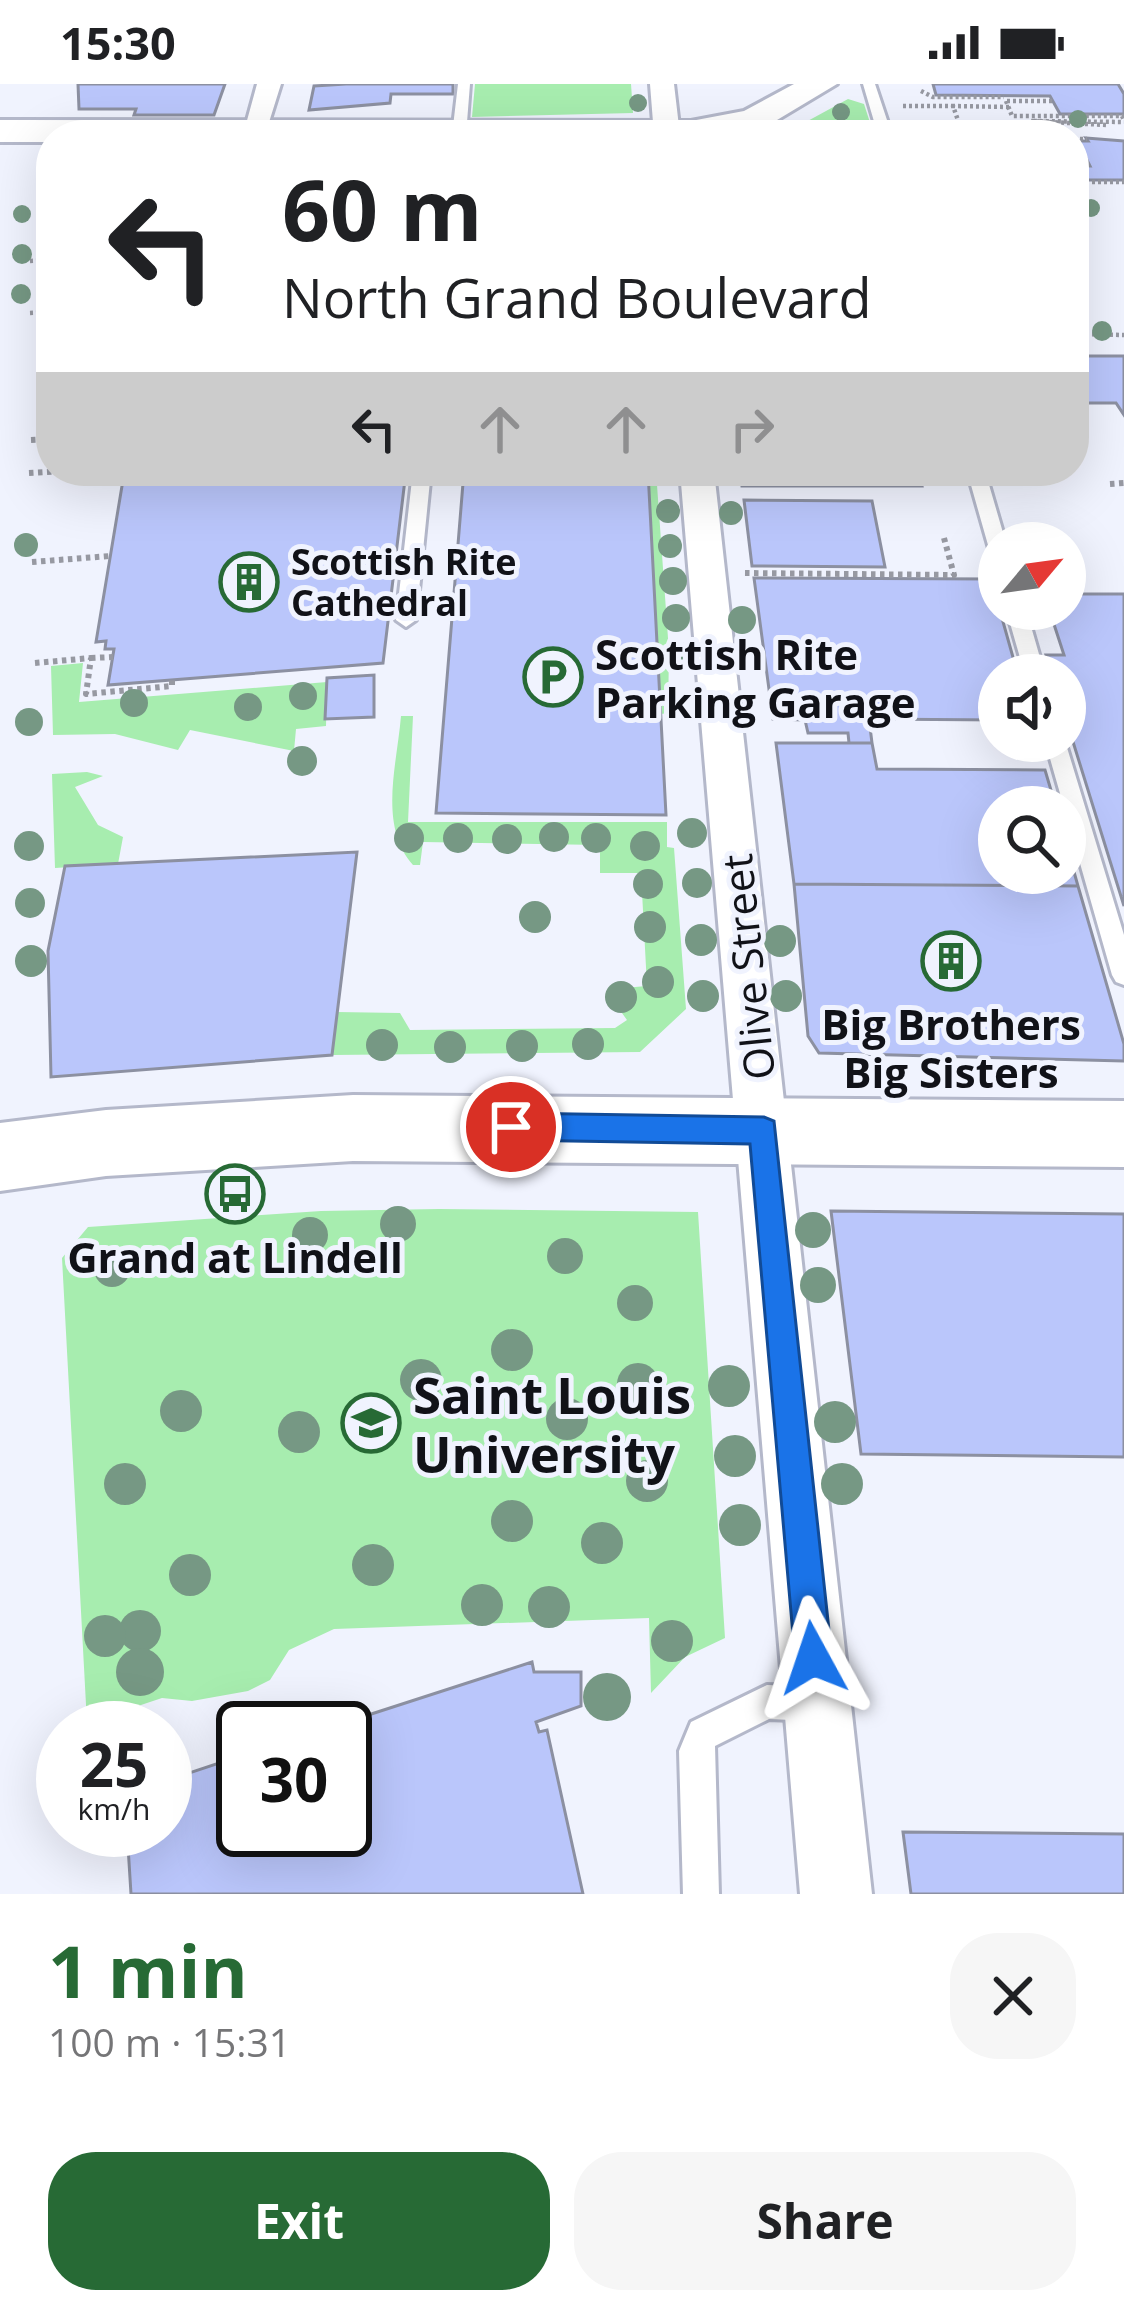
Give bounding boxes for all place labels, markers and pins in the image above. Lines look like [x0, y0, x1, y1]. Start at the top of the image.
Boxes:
place label: Scottish Rite Cathedral [291, 537, 516, 627]
building icon: Scottish Rite Cathedral [218, 551, 280, 613]
place label: Scottish Rite Parking Garage [595, 625, 916, 730]
parking icon: Scottish Rite Parking Garage [522, 646, 584, 708]
building icon: Big Brothers Big Sisters [920, 930, 982, 992]
place label: Big Brothers Big Sisters [821, 995, 1081, 1100]
pin [460, 1076, 562, 1178]
bus stop icon: Grand at Lindell [204, 1163, 266, 1225]
place label: Grand at Lindell [67, 1228, 403, 1285]
place label: Saint Louis University [413, 1359, 691, 1488]
school or university icon: Saint Louis University [340, 1392, 402, 1454]

